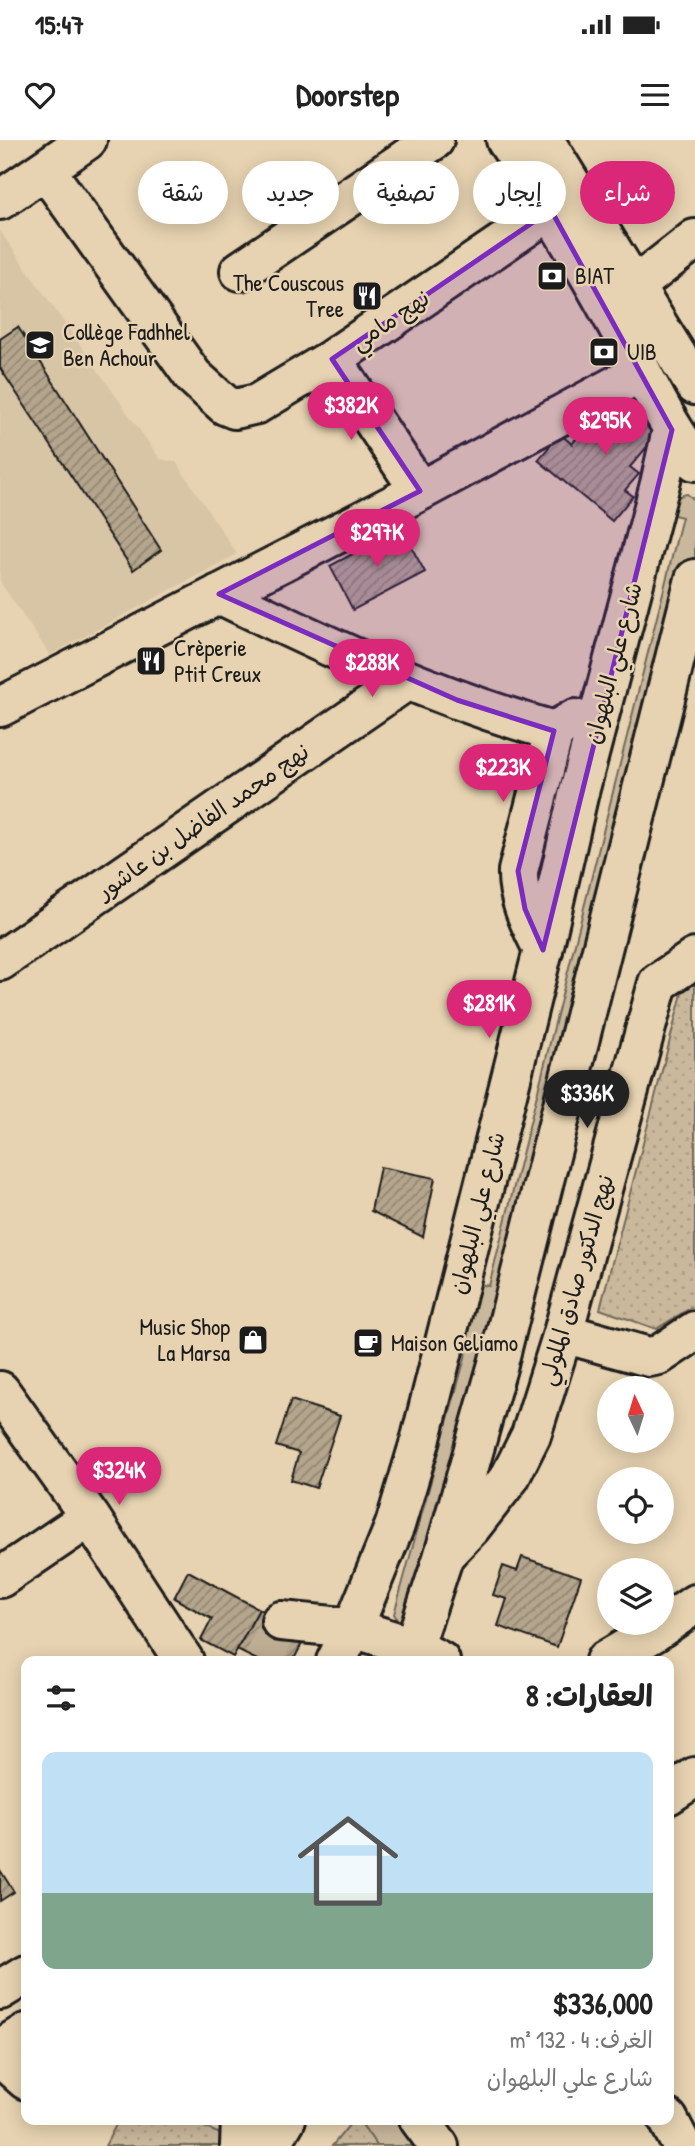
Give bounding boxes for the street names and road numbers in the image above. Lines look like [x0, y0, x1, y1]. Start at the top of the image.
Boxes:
street label: نهج مامي [344, 282, 439, 362]
street label: شارع علي البلهوان [576, 579, 655, 749]
street label: نهج محمد الفاضل بن عاشور [89, 735, 316, 908]
street label: شارع علي البلهوان [441, 1129, 517, 1299]
street label: نهج الدكتور صادق الملولي [531, 1171, 626, 1391]

